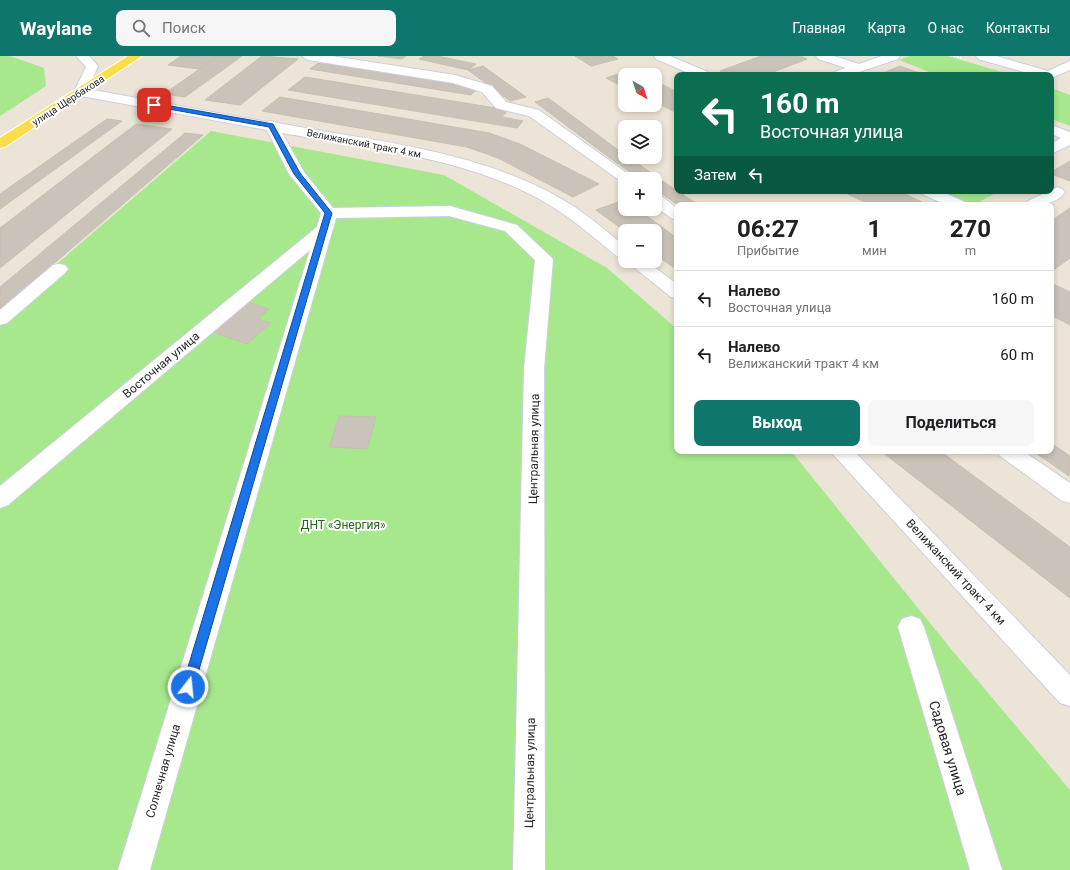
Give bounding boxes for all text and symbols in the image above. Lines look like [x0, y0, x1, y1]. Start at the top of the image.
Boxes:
search box [116, 10, 396, 46]
text: Waylane [20, 17, 92, 40]
icon: search [130, 17, 152, 39]
text: Поиск [162, 19, 206, 37]
text: Главная [792, 20, 845, 36]
text: Карта [867, 20, 906, 36]
text: О нас [928, 20, 964, 36]
text: Контакты [986, 20, 1050, 36]
north arrow [618, 68, 662, 112]
map controls [618, 68, 662, 268]
street label: улица Щербакова [30, 73, 106, 128]
text: 160 m [760, 87, 839, 120]
pin [137, 88, 171, 122]
icon: left [694, 88, 746, 140]
icon: arrive [143, 94, 165, 116]
button: layers [618, 120, 662, 164]
text: Восточная улица [760, 121, 903, 142]
street label: Велижанский тракт 4 км [306, 127, 422, 160]
icon: left [745, 164, 767, 186]
text: Затем [694, 166, 737, 184]
button: + [618, 172, 662, 216]
text: 06:27 [737, 215, 799, 243]
text: 1 [867, 215, 881, 243]
text: 270 [950, 215, 991, 243]
button: − [618, 224, 662, 268]
text: Прибытие [737, 243, 799, 258]
text: мин [862, 243, 887, 258]
text: m [965, 243, 976, 258]
text: Налево [728, 282, 780, 300]
icon: left [694, 288, 716, 310]
text: 160 m [992, 290, 1034, 308]
text: Восточная улица [728, 300, 831, 315]
street label: Восточная улица [120, 329, 202, 401]
text: Налево [728, 338, 780, 356]
icon: left [694, 344, 716, 366]
text: 60 m [1000, 346, 1034, 364]
text: Велижанский тракт 4 км [728, 356, 879, 371]
street label: Центральная улица [526, 394, 542, 504]
button: Выход [694, 400, 860, 446]
button: Поделиться [868, 400, 1034, 446]
street label: Велижанский тракт 4 км [903, 516, 1009, 628]
park label: ДНТ «Энергия» [300, 518, 386, 532]
position arrow [167, 666, 209, 708]
street label: Садовая улица [926, 699, 970, 797]
street label: Центральная улица [522, 718, 538, 828]
street label: Солнечная улица [143, 722, 183, 820]

